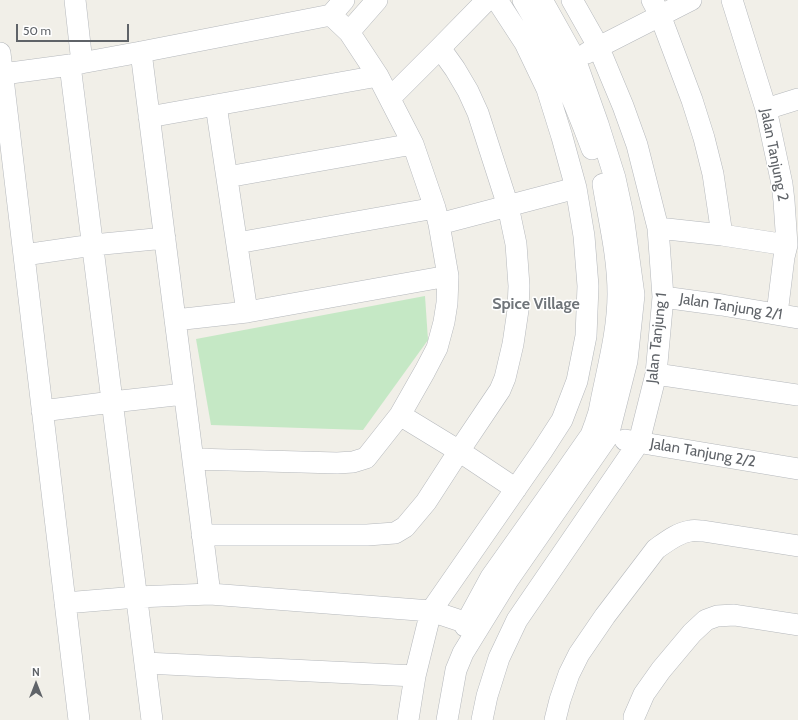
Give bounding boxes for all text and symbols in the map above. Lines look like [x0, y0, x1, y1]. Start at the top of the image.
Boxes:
scale bar [18, 16, 131, 42]
text: 50 m [23, 23, 51, 38]
street label: Jalan Tanjung 2 [756, 107, 792, 203]
street label: Jalan Tanjung 2/1 [678, 290, 784, 324]
street label: Jalan Tanjung 1 [643, 292, 671, 384]
district label: Spice Village [492, 294, 580, 314]
street label: Jalan Tanjung 2/2 [649, 435, 757, 471]
north arrow [16, 664, 56, 704]
text: N [32, 665, 40, 679]

